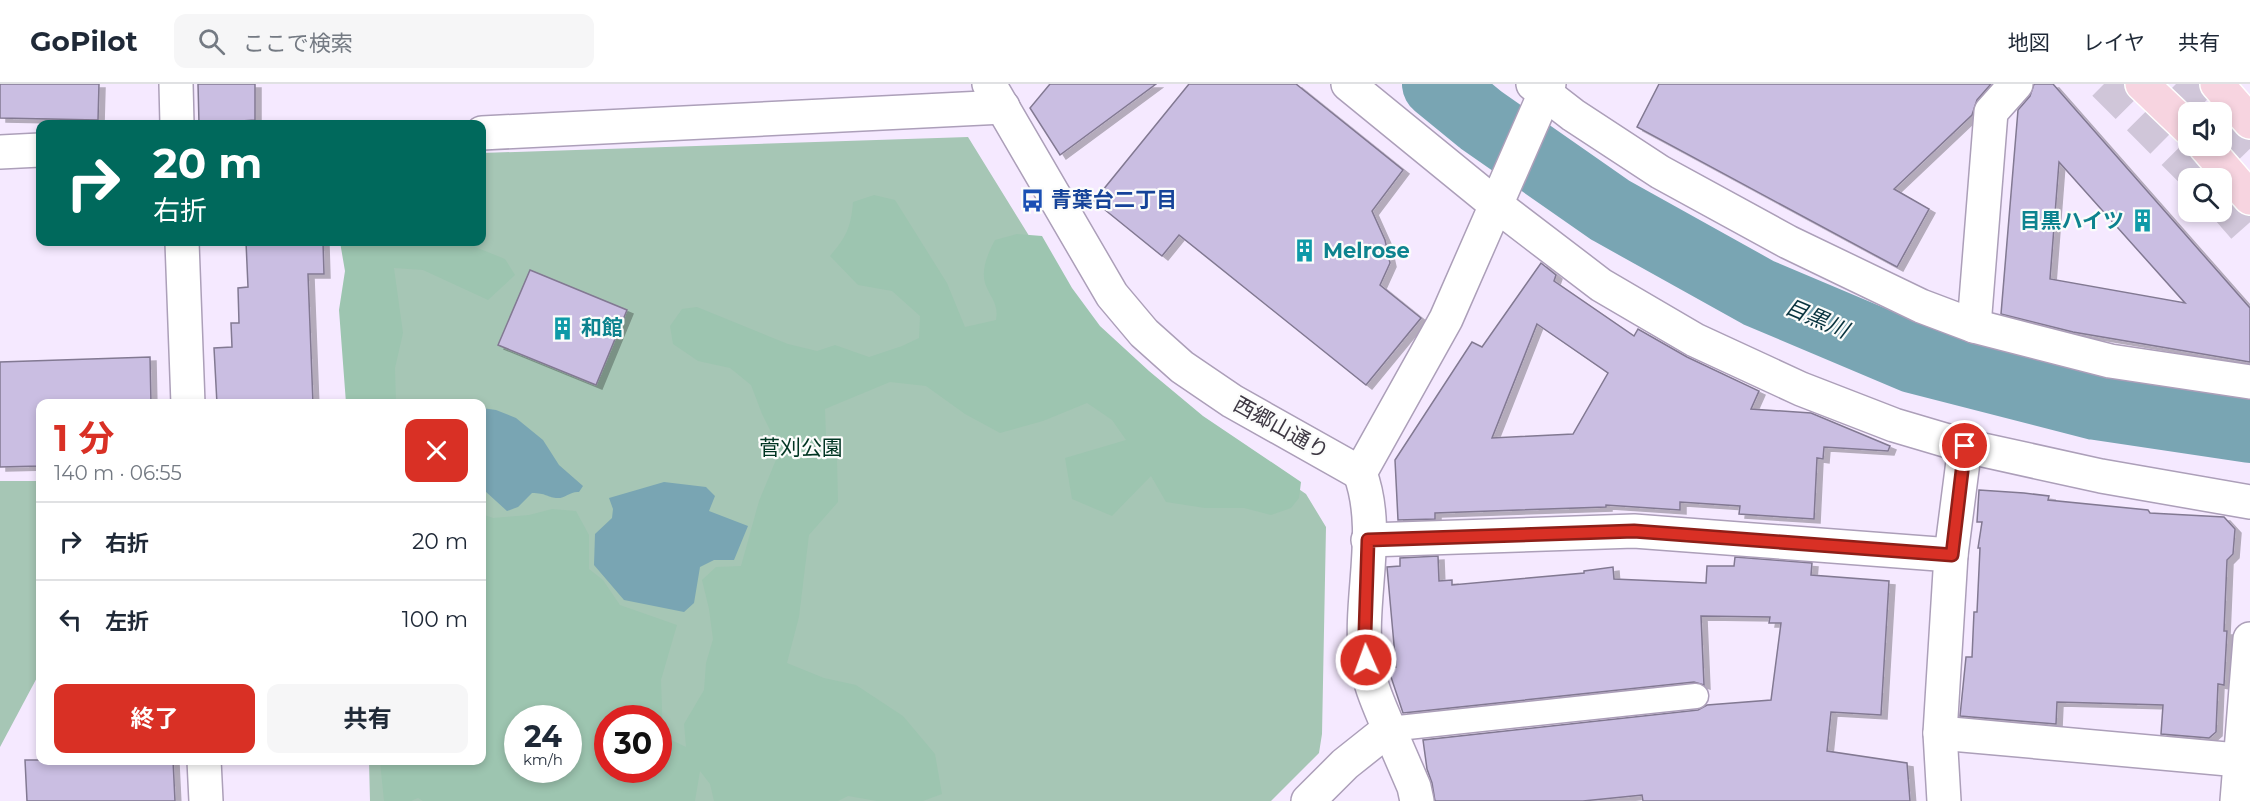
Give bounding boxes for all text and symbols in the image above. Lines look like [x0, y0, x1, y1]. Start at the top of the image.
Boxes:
search box [174, 14, 594, 68]
text: GoPilot [30, 24, 138, 58]
icon: search [195, 25, 228, 58]
text: ここで検索 [243, 30, 353, 57]
text: 地図 [2008, 30, 2050, 55]
text: レイヤ [2083, 30, 2145, 55]
text: 共有 [2178, 30, 2220, 55]
map controls [2178, 102, 2232, 222]
button: sound [2178, 102, 2232, 156]
text: 20 m [153, 137, 262, 189]
icon: right [54, 144, 132, 222]
button: search [2178, 168, 2232, 222]
bus stop icon: 青葉台二丁目 [1020, 187, 1046, 213]
place label: 青葉台二丁目 [1051, 187, 1177, 212]
text: 右折 [153, 194, 207, 227]
place label: 目黒ハイツ [2019, 208, 2124, 233]
building icon: 目黒ハイツ [2129, 208, 2155, 234]
building icon: Melrose [1292, 238, 1318, 264]
place label: Melrose [1323, 238, 1410, 263]
water label: 目黒川 [1781, 293, 1854, 345]
building icon: 和館 [550, 315, 576, 341]
place label: 和館 [581, 315, 623, 340]
street label: 西郷山通り [1229, 391, 1333, 464]
text: 1 分 [54, 416, 114, 460]
button: close [405, 419, 468, 482]
pin [1939, 420, 1990, 471]
icon: arrive [1948, 429, 1981, 462]
park label: 菅刈公園 [759, 435, 843, 460]
text: 140 m · 06:55 [54, 461, 182, 485]
icon: right [54, 525, 87, 558]
text: 20 m [412, 528, 468, 555]
text: 右折 [105, 530, 149, 557]
icon: left [54, 603, 87, 636]
text: 100 m [402, 606, 468, 633]
text: 左折 [105, 608, 149, 635]
position arrow [1334, 628, 1398, 692]
button: 終了 [54, 684, 255, 753]
button: 共有 [267, 684, 468, 753]
speed limit sign: 30 [594, 705, 672, 783]
text: 24 [524, 718, 562, 755]
text: km/h [523, 750, 563, 769]

